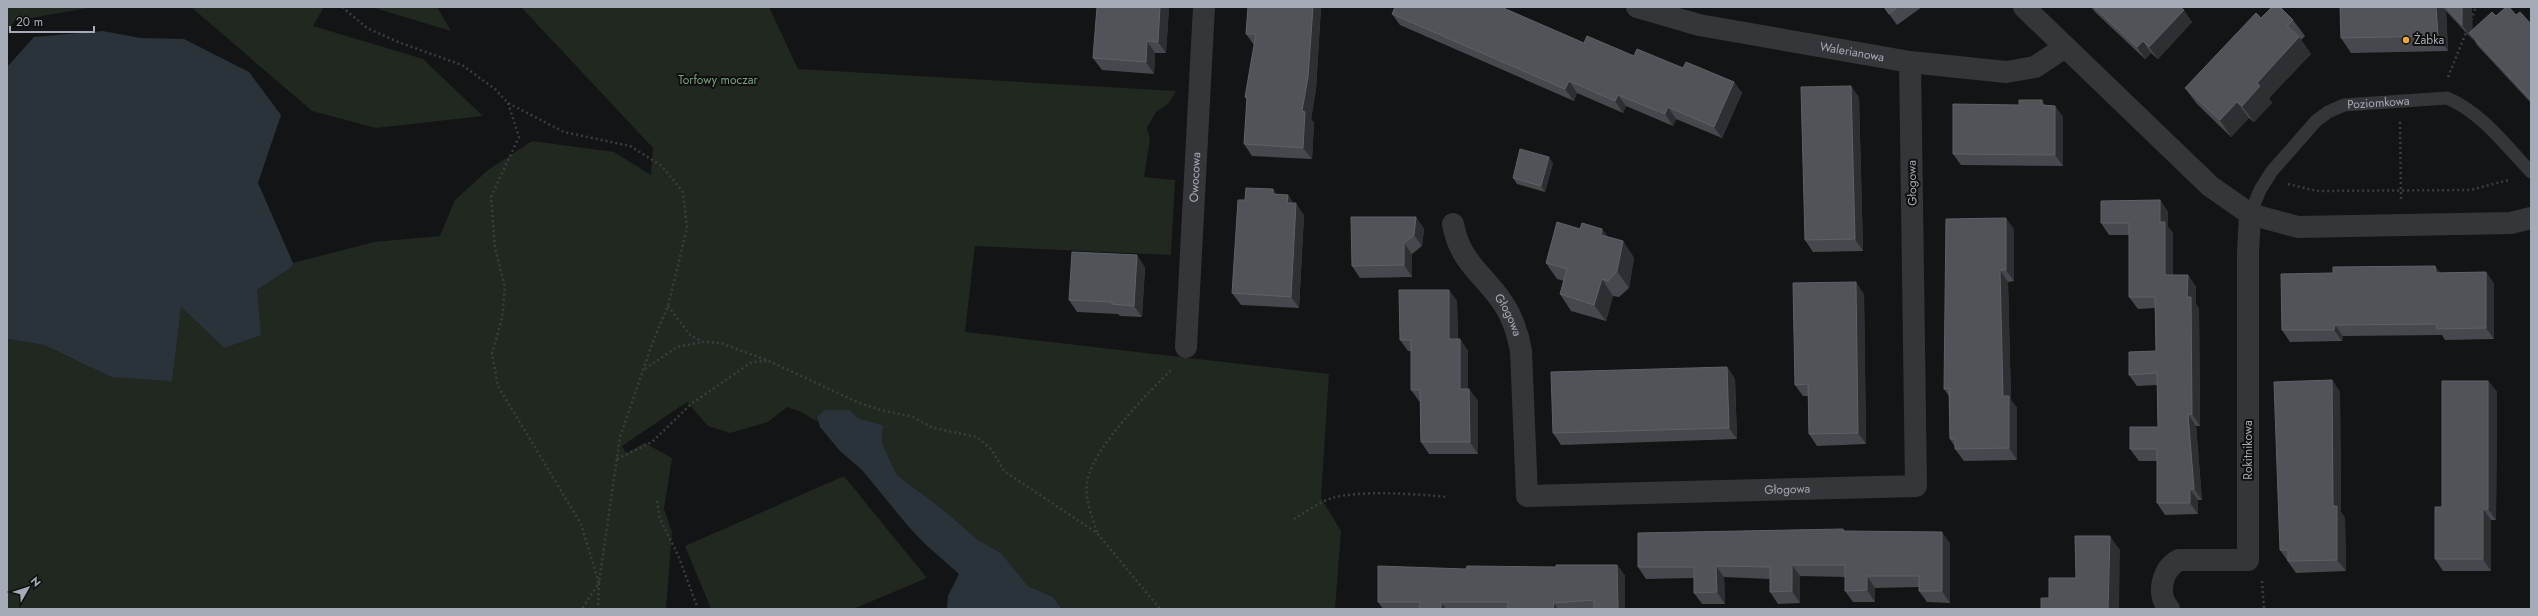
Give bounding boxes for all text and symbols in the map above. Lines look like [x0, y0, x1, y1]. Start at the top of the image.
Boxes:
scale bar [10, 8, 94, 34]
text: 20 m [16, 13, 43, 31]
place label: Żabka [2414, 31, 2444, 49]
marker: Żabka [2401, 35, 2411, 45]
street label: Walerianowa [1818, 37, 1886, 66]
park label: Torfowy moczar [678, 71, 759, 89]
street label: Poziomkowa [2347, 92, 2410, 114]
street label: Owocowa [1185, 151, 1205, 203]
street label: Głogowa [1903, 160, 1921, 206]
street label: Głogowa [1490, 290, 1526, 339]
street label: Rokitnikowa [2239, 420, 2257, 480]
street label: Głogowa [1764, 480, 1811, 499]
north arrow [8, 568, 48, 608]
text: N [27, 573, 45, 590]

